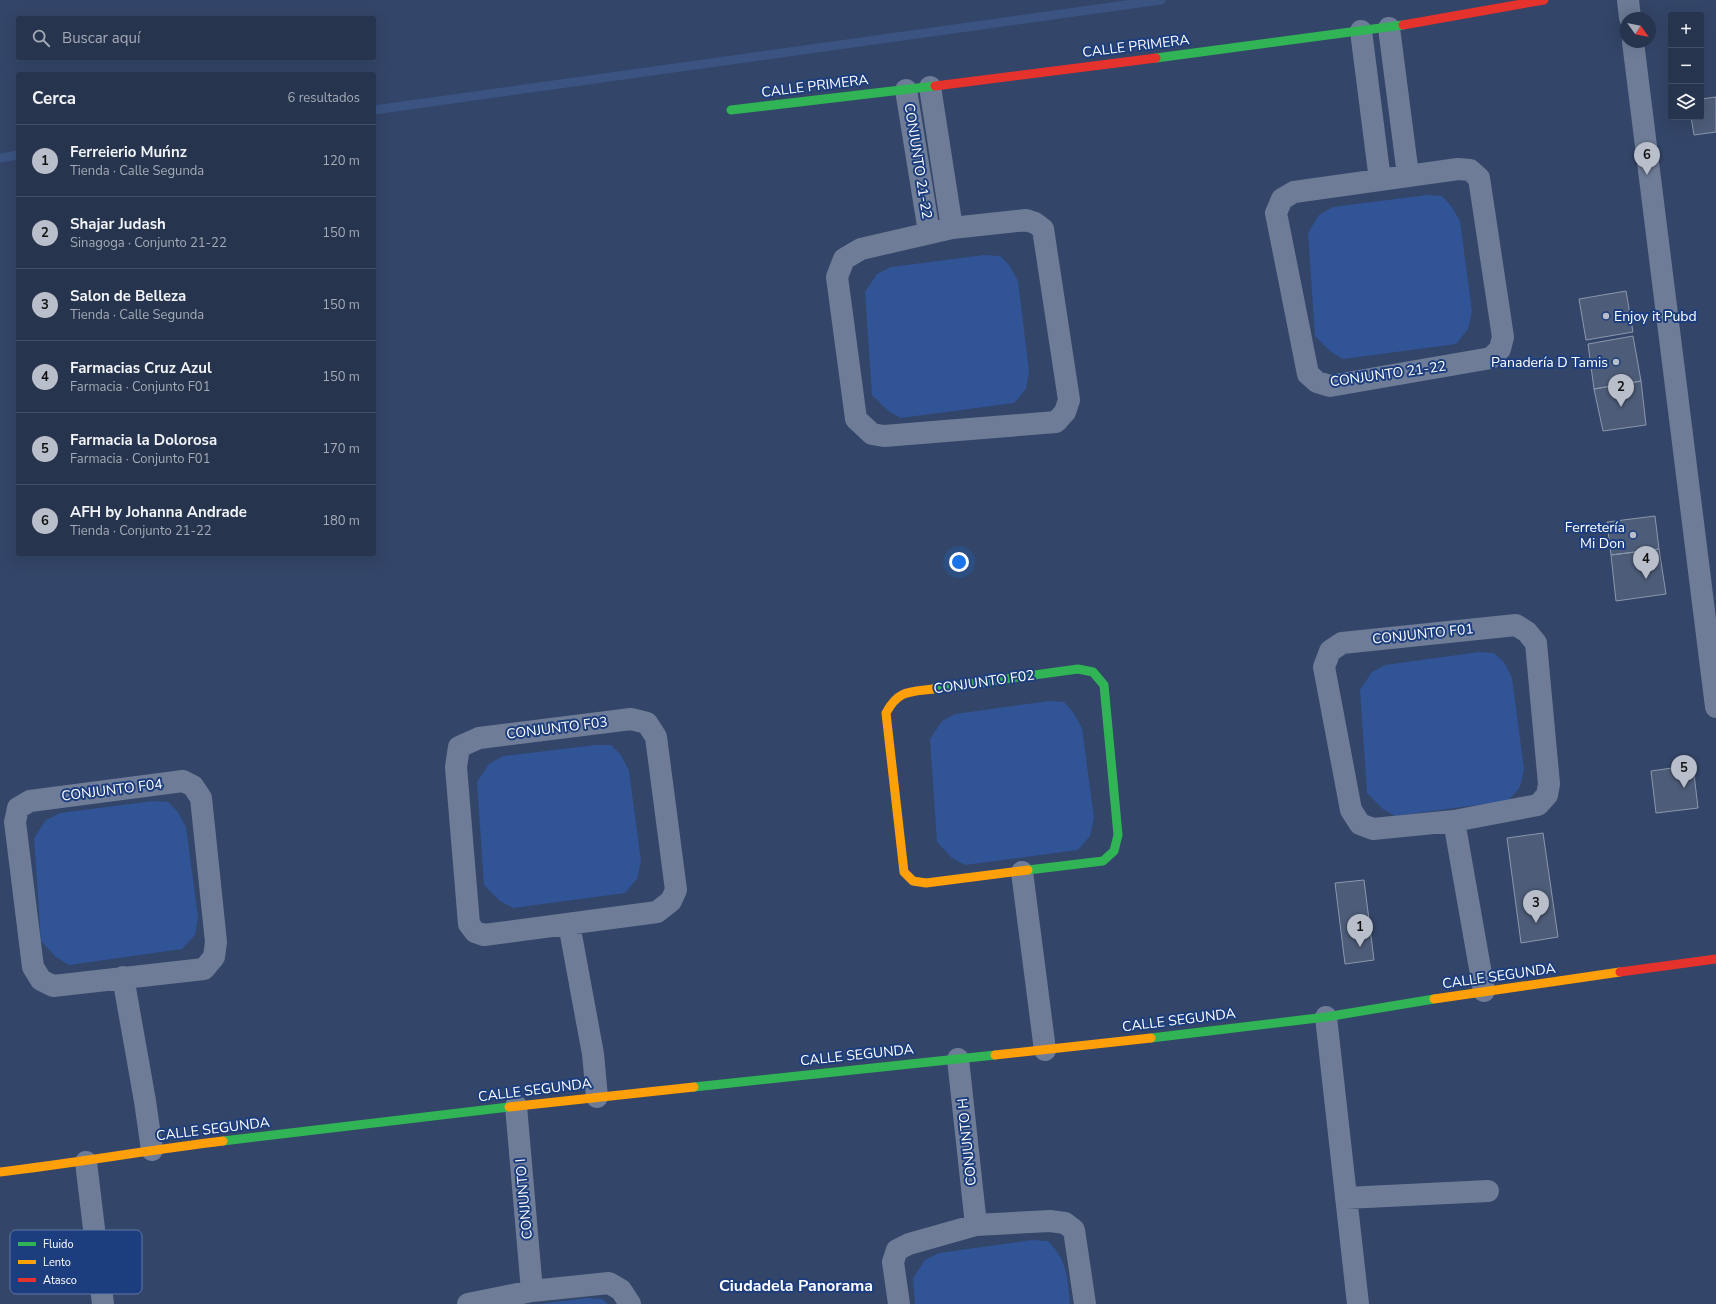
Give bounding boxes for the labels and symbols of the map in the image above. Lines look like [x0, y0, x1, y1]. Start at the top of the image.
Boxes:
north arrow [1620, 12, 1656, 48]
street label: CALLE PRIMERA [1081, 30, 1191, 62]
street label: CALLE PRIMERA [760, 70, 870, 102]
street label: CONJUNTO 21-22 [899, 102, 937, 220]
pin: 6 [1634, 142, 1660, 175]
place label: Enjoy it Pubd [1614, 307, 1697, 326]
marker: Enjoy it Pubd [1601, 311, 1611, 321]
place label: Panadería D Tamis [1491, 353, 1608, 372]
street label: CONJUNTO 21-22 [1329, 356, 1447, 392]
marker: Panadería D Tamis [1611, 357, 1621, 367]
pin: 2 [1608, 374, 1634, 407]
place label: Ferretería Mi Don [1565, 518, 1625, 553]
marker: Ferretería Mi Don [1628, 530, 1638, 540]
pin: 4 [1633, 546, 1659, 579]
your location [949, 552, 969, 572]
street label: CONJUNTO F01 [1371, 619, 1475, 649]
street label: CONJUNTO F02 [932, 665, 1036, 699]
street label: CONJUNTO F03 [505, 712, 609, 744]
pin: 5 [1671, 755, 1697, 788]
street label: CONJUNTO F04 [60, 774, 164, 806]
pin: 3 [1523, 890, 1549, 923]
pin: 1 [1347, 914, 1373, 947]
street label: CALLE SEGUNDA [1441, 959, 1557, 993]
street label: CALLE SEGUNDA [1121, 1004, 1237, 1036]
street label: CALLE SEGUNDA [799, 1040, 915, 1070]
street label: CALLE SEGUNDA [477, 1074, 593, 1106]
street label: CONJUNTO H [953, 1097, 981, 1187]
street label: CALLE SEGUNDA [155, 1113, 271, 1145]
street label: CONJUNTO I [511, 1158, 537, 1240]
legend [10, 1230, 142, 1294]
text: Fluido [43, 1237, 74, 1252]
text: Lento [43, 1255, 71, 1270]
text: Atasco [43, 1273, 77, 1288]
district label: Ciudadela Panorama [719, 1275, 873, 1297]

